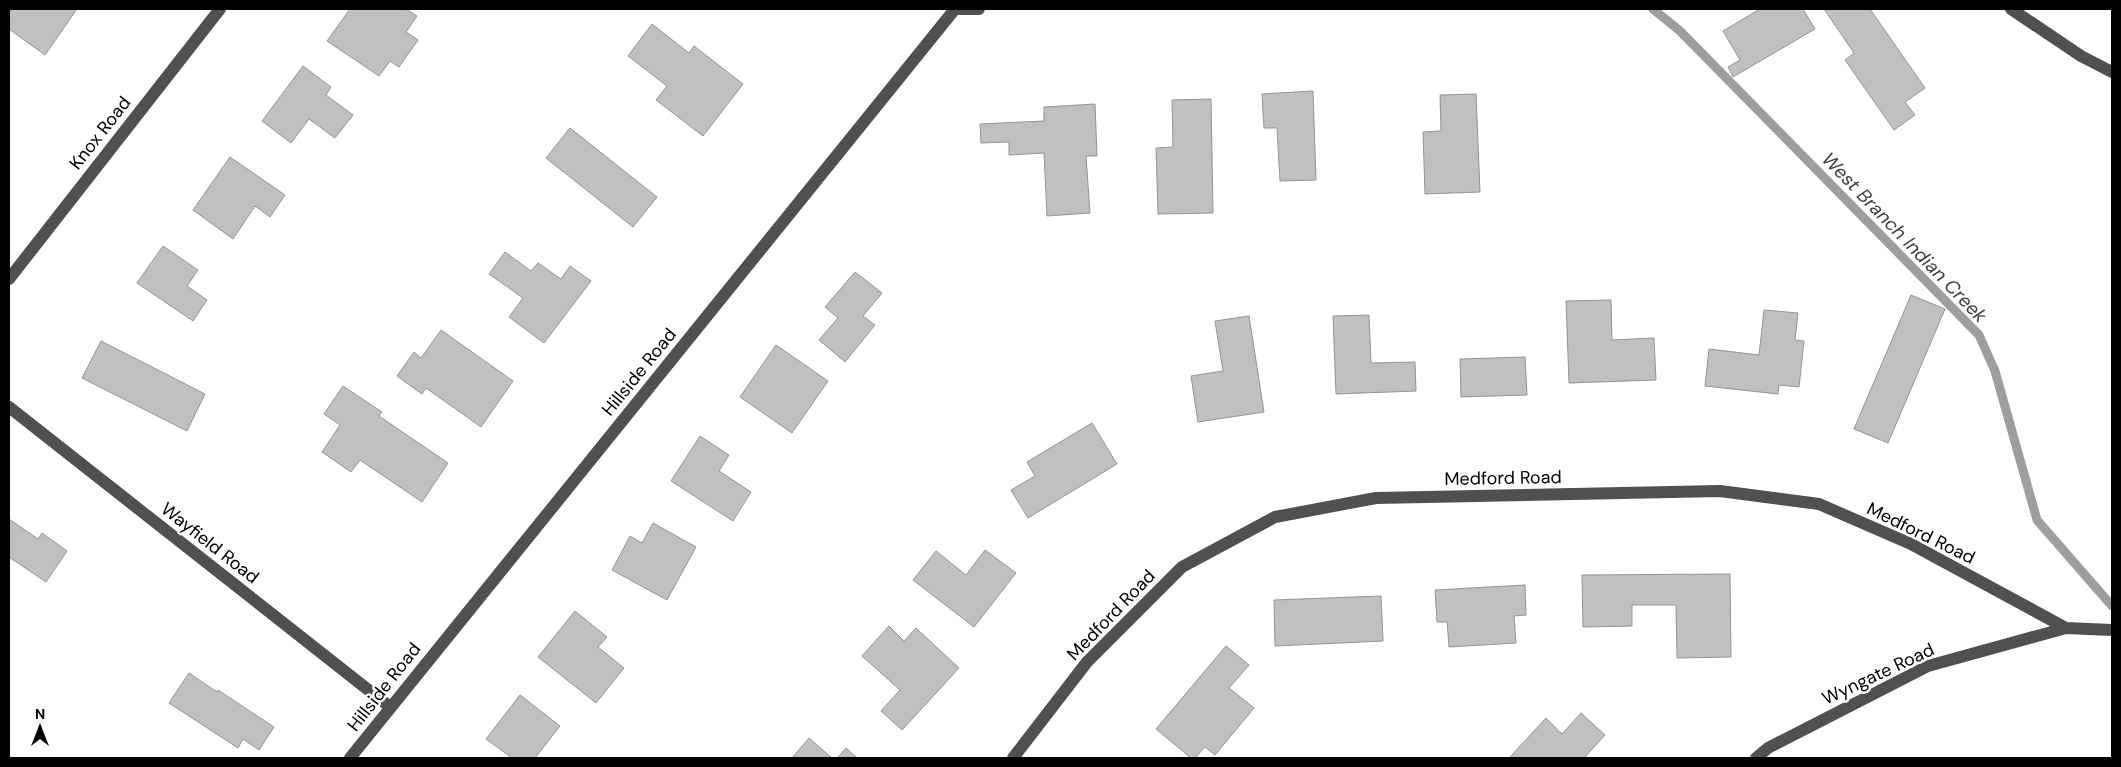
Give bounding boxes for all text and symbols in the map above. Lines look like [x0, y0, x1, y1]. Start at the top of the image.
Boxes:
street label: Knox Road [64, 91, 136, 175]
water label: West Branch Indian Creek [1817, 147, 1993, 328]
street label: Hillside Road [596, 323, 682, 421]
street label: Medford Road [1444, 465, 1562, 491]
street label: Medford Road [1863, 496, 1979, 570]
street label: Wayfield Road [156, 497, 264, 589]
street label: Medford Road [1062, 564, 1160, 666]
street label: Hillside Road [342, 638, 426, 736]
street label: Wyngate Road [1818, 638, 1938, 710]
north arrow [15, 702, 65, 752]
text: N [35, 705, 45, 723]

